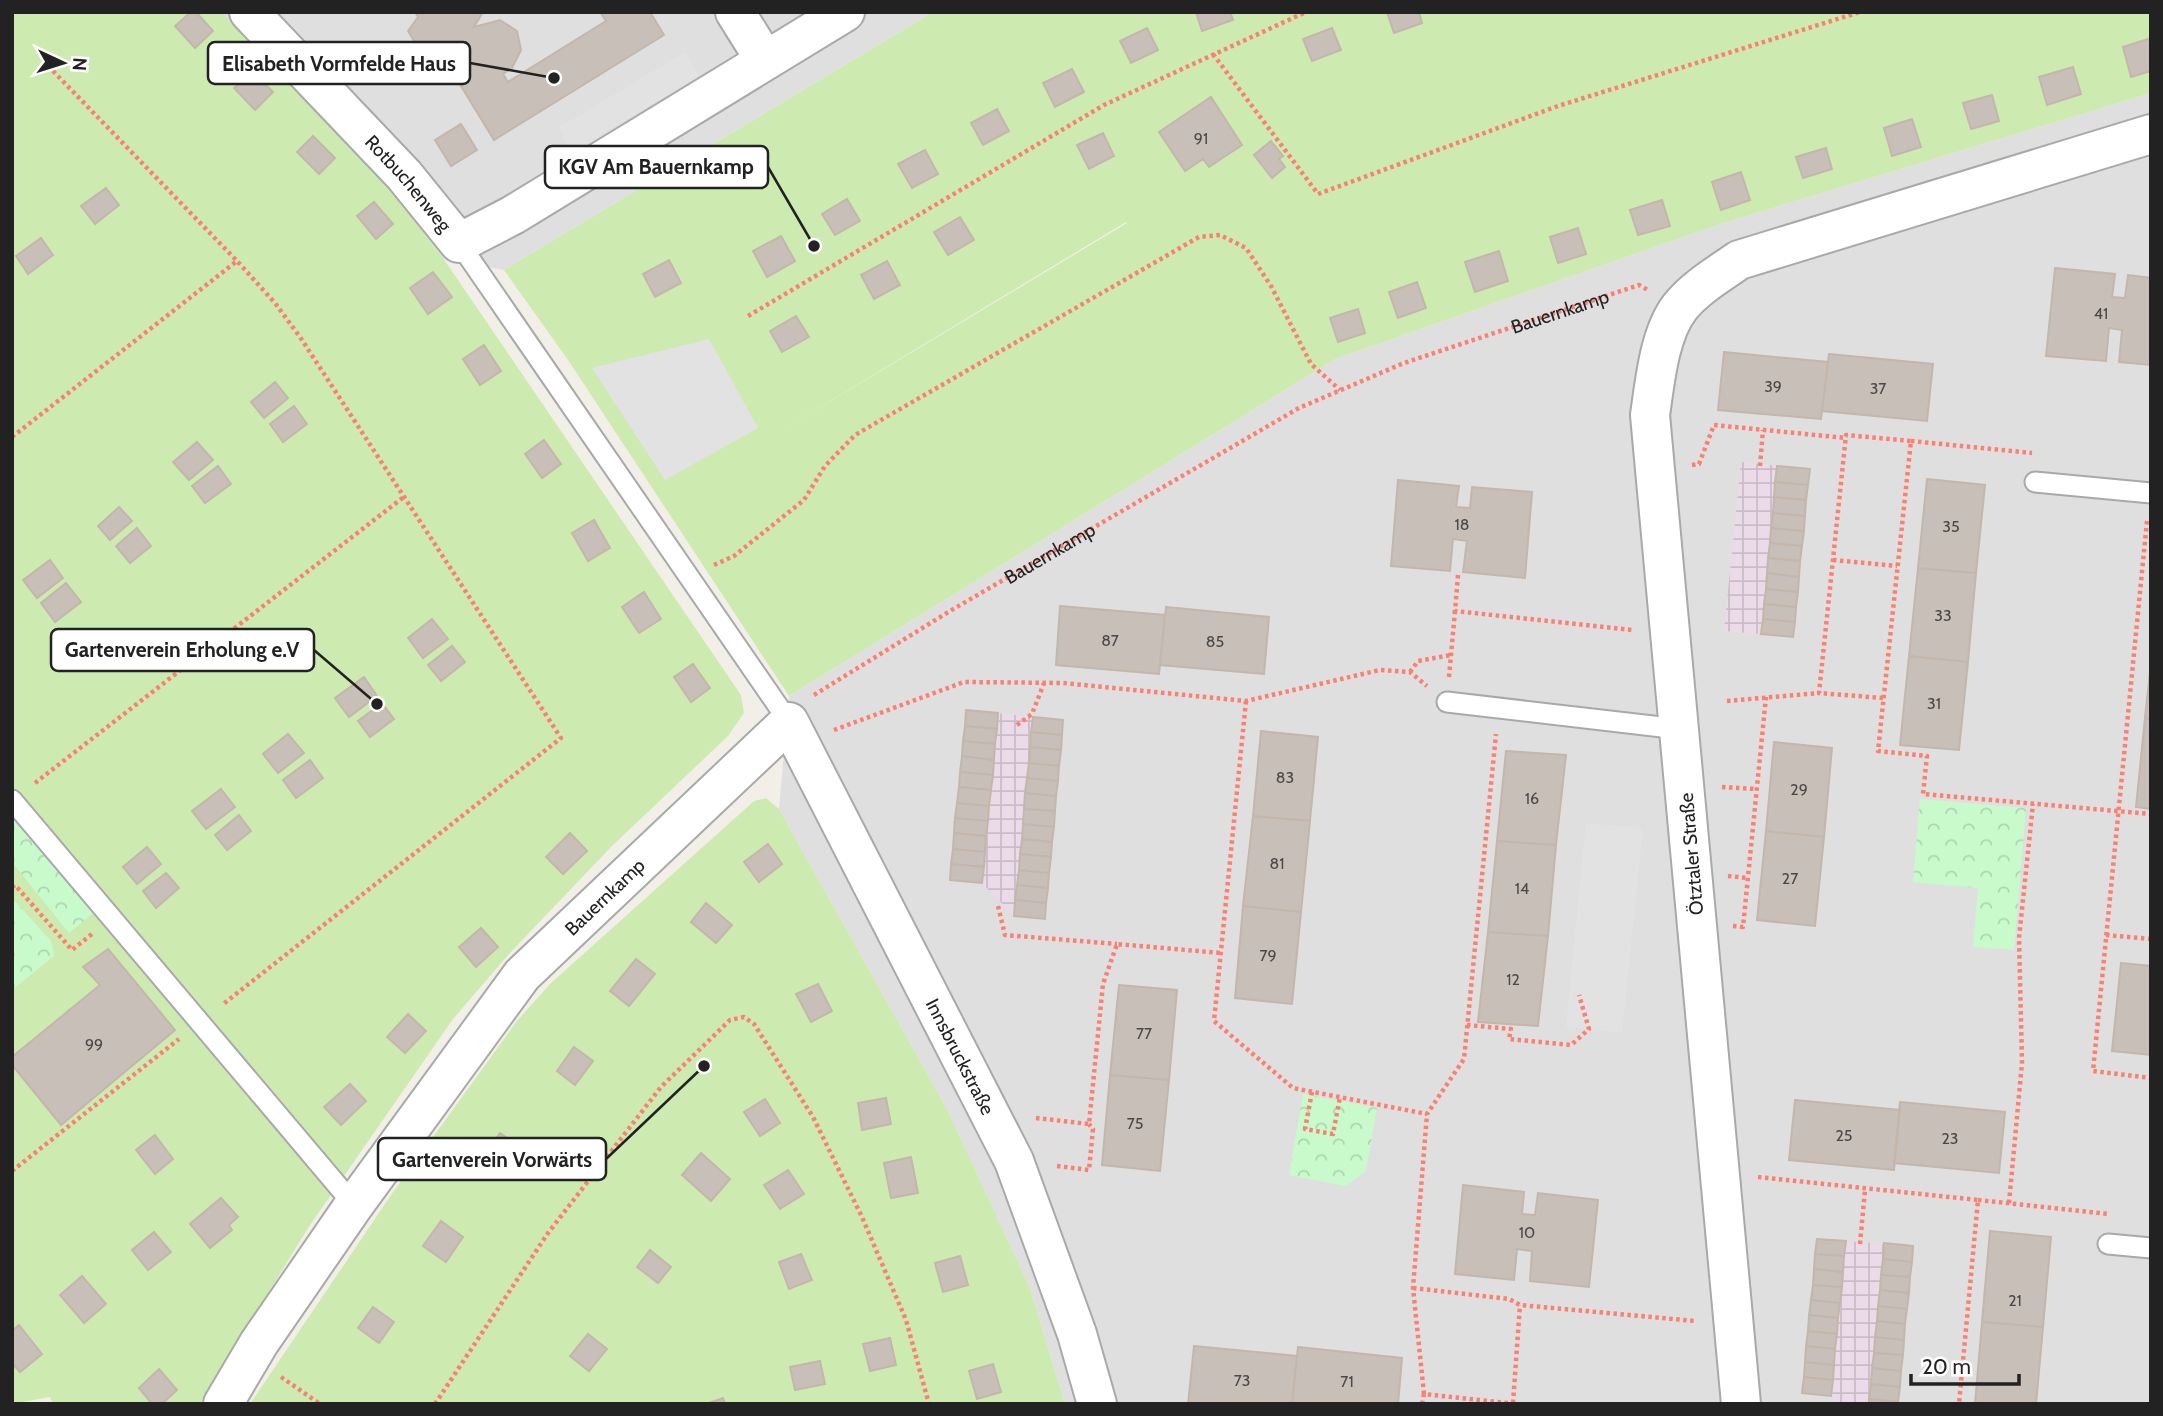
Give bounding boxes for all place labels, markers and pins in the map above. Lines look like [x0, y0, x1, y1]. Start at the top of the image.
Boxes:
callout: Elisabeth Vormfelde Haus [208, 42, 470, 84]
callout: KGV Am Bauernkamp [545, 146, 768, 188]
callout: Gartenverein Erholung e.V [51, 629, 314, 671]
callout: Gartenverein Vorwärts [378, 1138, 606, 1180]

